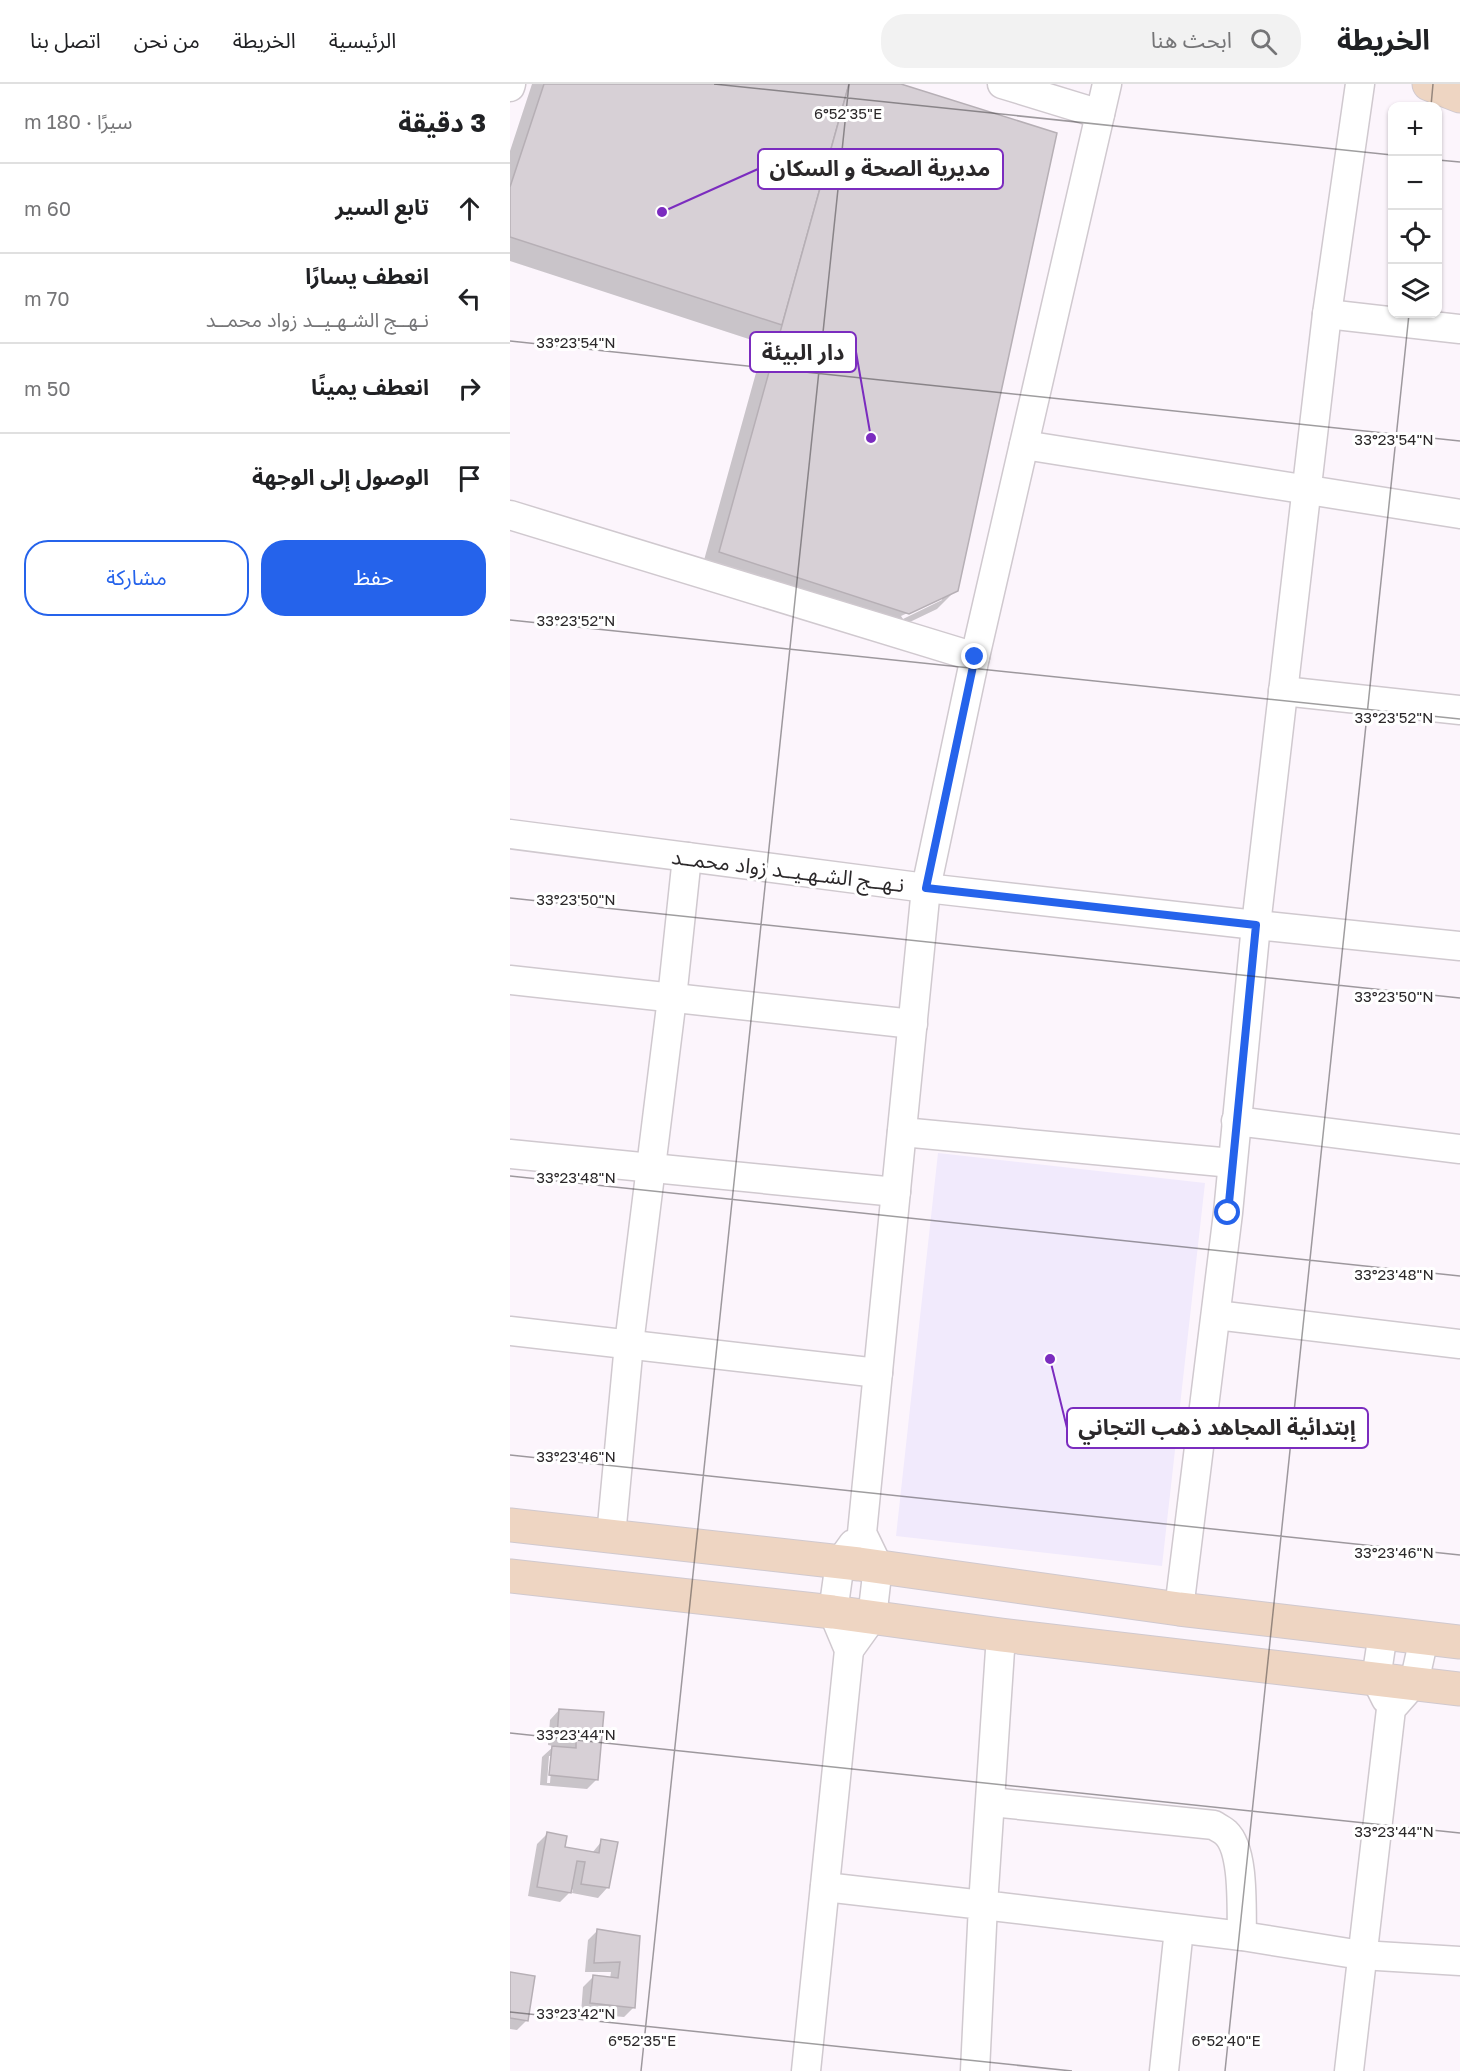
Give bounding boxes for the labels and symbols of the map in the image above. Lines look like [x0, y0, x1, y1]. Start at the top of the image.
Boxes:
text: 6°52'35"E [814, 104, 882, 122]
callout: مديرية الصحة و السكان [758, 149, 1003, 189]
text: مديرية الصحة و السكان [770, 154, 990, 181]
callout: دار البيئة [750, 332, 856, 372]
text: 33°23'54"N [536, 333, 616, 351]
text: دار البيئة [762, 338, 844, 366]
text: 33°23'54"N [1354, 430, 1434, 448]
text: 33°23'52"N [537, 611, 615, 629]
route end [961, 643, 987, 669]
text: 33°23'52"N [1355, 708, 1433, 726]
street label: نـهــج الشـهـيــد زواد محمــد [670, 843, 906, 900]
text: 33°23'50"N [536, 890, 616, 908]
text: 33°23'50"N [1354, 987, 1434, 1005]
text: 33°23'48"N [536, 1168, 616, 1186]
route start [1214, 1199, 1240, 1225]
text: 33°23'48"N [1354, 1265, 1434, 1283]
callout: إبتدائية المجاهد ذهب التجاني [1067, 1408, 1368, 1448]
text: إبتدائية المجاهد ذهب التجاني [1078, 1413, 1356, 1445]
text: 33°23'46"N [536, 1447, 616, 1465]
text: 33°23'46"N [1354, 1543, 1434, 1561]
text: 33°23'44"N [536, 1725, 616, 1743]
text: 33°23'44"N [1354, 1822, 1434, 1840]
text: 33°23'42"N [536, 2004, 616, 2022]
text: 6°52'35"E [608, 2031, 676, 2049]
text: 6°52'40"E [1191, 2031, 1261, 2049]

